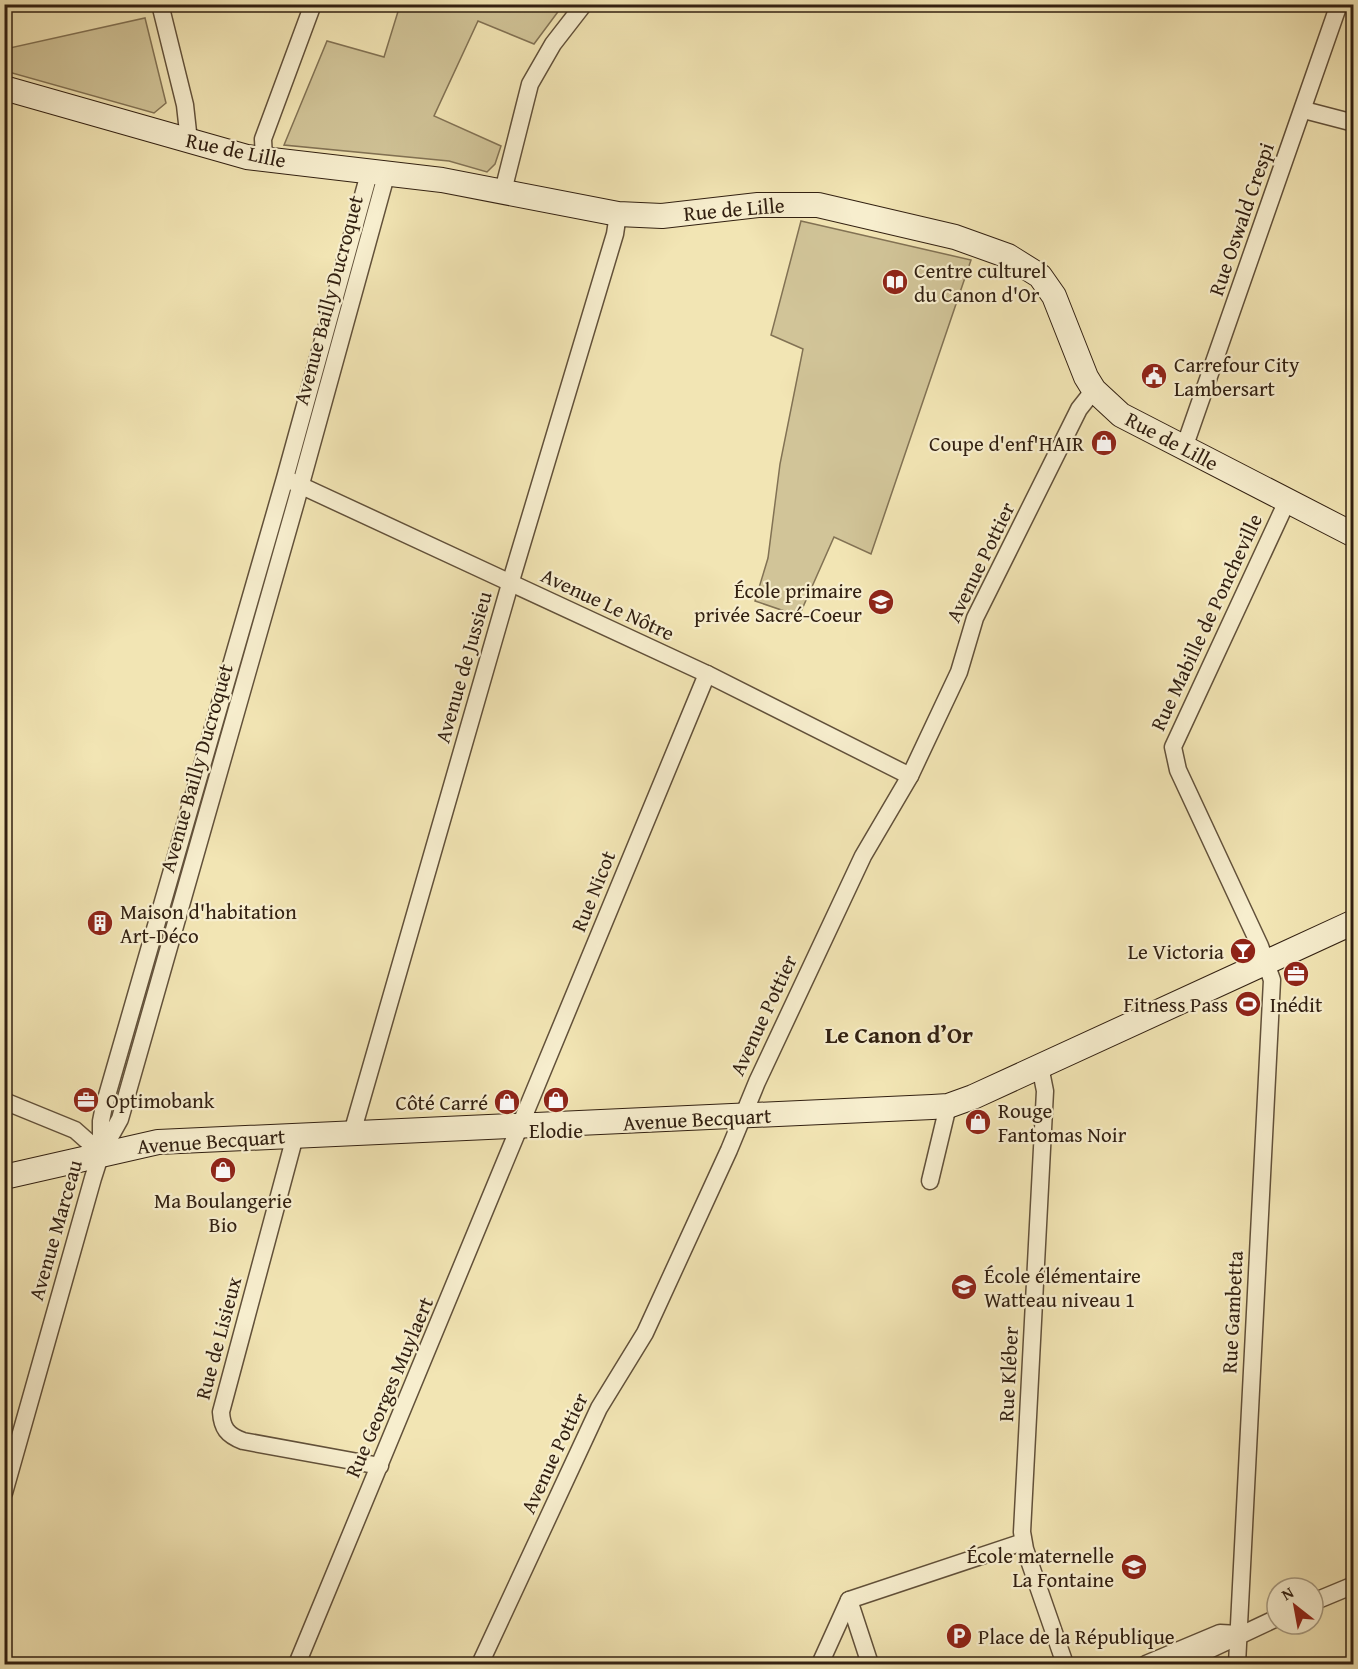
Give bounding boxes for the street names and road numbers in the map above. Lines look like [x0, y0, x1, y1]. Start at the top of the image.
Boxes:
street label: Rue de Lille [183, 124, 289, 176]
street label: Rue Oswald Crespi [1200, 138, 1282, 300]
street label: Rue de Lille [682, 189, 786, 229]
street label: Avenue Bailly Ducroquet [285, 191, 371, 408]
street label: Rue de Lille [1120, 404, 1224, 479]
street label: Avenue Pottier [937, 496, 1023, 627]
street label: Rue Mabille de Poncheville [1142, 508, 1270, 736]
street label: Avenue Le Nôtre [536, 560, 680, 649]
street label: Avenue de Jussieu [427, 587, 500, 747]
street label: Avenue Bailly Ducroquet [151, 659, 241, 876]
street label: Rue Nicot [563, 845, 624, 936]
street label: Avenue Pottier [721, 949, 805, 1081]
street label: Avenue Becquart [622, 1100, 773, 1138]
street label: Avenue Becquart [136, 1120, 287, 1162]
street label: Avenue Marceau [20, 1155, 90, 1304]
street label: Rue Gambetta [1213, 1250, 1251, 1374]
street label: Rue de Lisieux [187, 1273, 249, 1403]
street label: Rue Georges Muylaert [337, 1291, 441, 1482]
street label: Rue Kléber [990, 1325, 1026, 1422]
street label: Avenue Pottier [512, 1387, 596, 1519]

